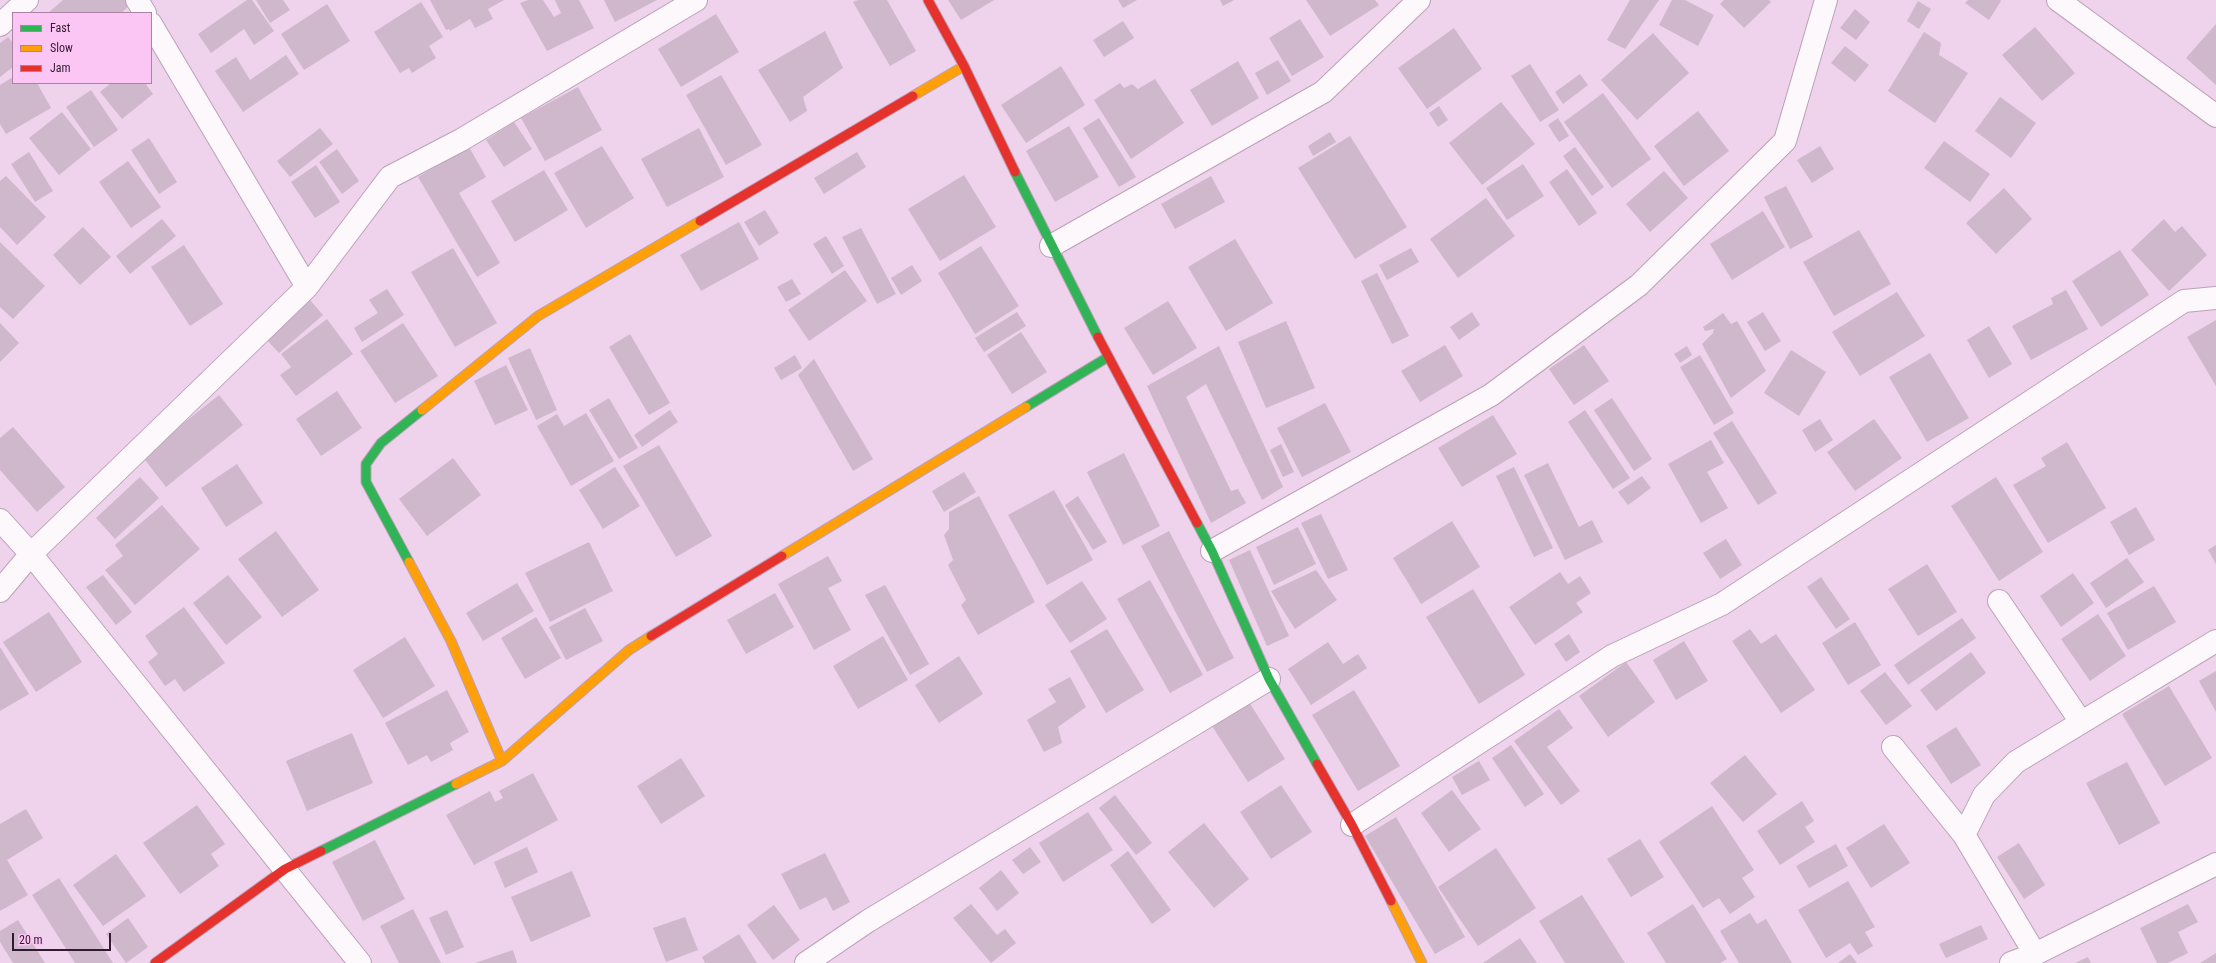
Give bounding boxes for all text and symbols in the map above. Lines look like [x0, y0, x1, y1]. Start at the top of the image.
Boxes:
legend [12, 12, 152, 84]
text: Fast [50, 21, 70, 35]
text: Slow [50, 41, 73, 55]
text: Jam [50, 61, 71, 75]
scale bar [14, 925, 113, 951]
text: 20 m [19, 933, 43, 947]

